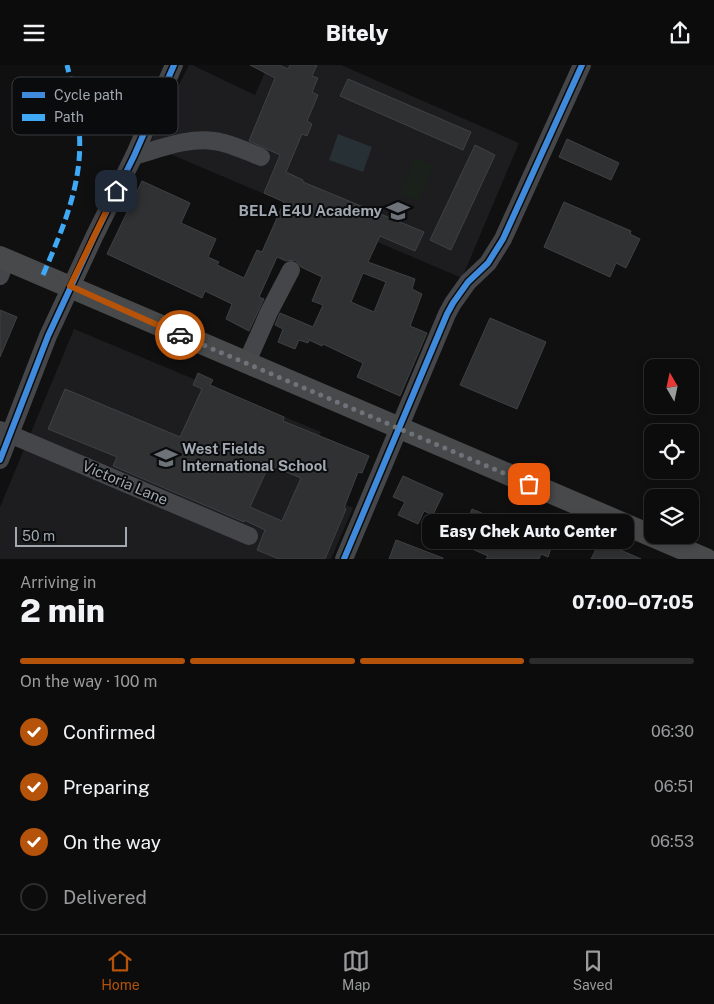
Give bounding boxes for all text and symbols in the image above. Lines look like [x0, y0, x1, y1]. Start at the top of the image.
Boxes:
icon: menu [20, 19, 48, 47]
icon: share [666, 19, 694, 47]
text: Bitely [326, 20, 388, 46]
legend [12, 77, 178, 135]
text: Cycle path [54, 87, 123, 103]
text: Path [54, 109, 84, 125]
pin [95, 170, 137, 212]
icon: home [102, 177, 130, 205]
school or university icon: BELA E4U Academy [385, 198, 411, 224]
place label: BELA E4U Academy [239, 202, 383, 219]
courier [155, 310, 205, 360]
icon: car [166, 321, 194, 349]
north arrow [644, 359, 699, 414]
map controls [644, 359, 699, 544]
button: locate [644, 424, 699, 479]
place label: West Fields International School [182, 440, 327, 474]
school or university icon: West Fields International School [153, 445, 179, 471]
street label: Victoria Lane [80, 457, 170, 508]
pin [508, 463, 550, 505]
icon: bag [515, 470, 543, 498]
button: layers [644, 489, 699, 544]
callout: Easy Chek Auto Center [423, 514, 635, 549]
text: Easy Chek Auto Center [439, 522, 617, 541]
scale bar [15, 524, 128, 547]
text: 50 m [22, 528, 55, 544]
text: Arriving in [20, 573, 96, 592]
text: 07:00–07:05 [572, 591, 694, 613]
text: 2 min [20, 592, 105, 629]
text: On the way · 100 m [20, 672, 157, 691]
icon: check [20, 718, 48, 746]
text: Confirmed [63, 721, 156, 743]
text: 06:30 [651, 722, 694, 741]
icon: check [20, 773, 48, 801]
text: Preparing [63, 776, 150, 798]
text: 06:51 [654, 777, 694, 796]
icon: check [20, 828, 48, 856]
text: On the way [63, 831, 161, 853]
text: 06:53 [650, 832, 694, 851]
text: Delivered [63, 886, 147, 908]
tab: Home [101, 947, 140, 993]
tab: Map [342, 947, 370, 993]
tab: Saved [573, 947, 613, 993]

